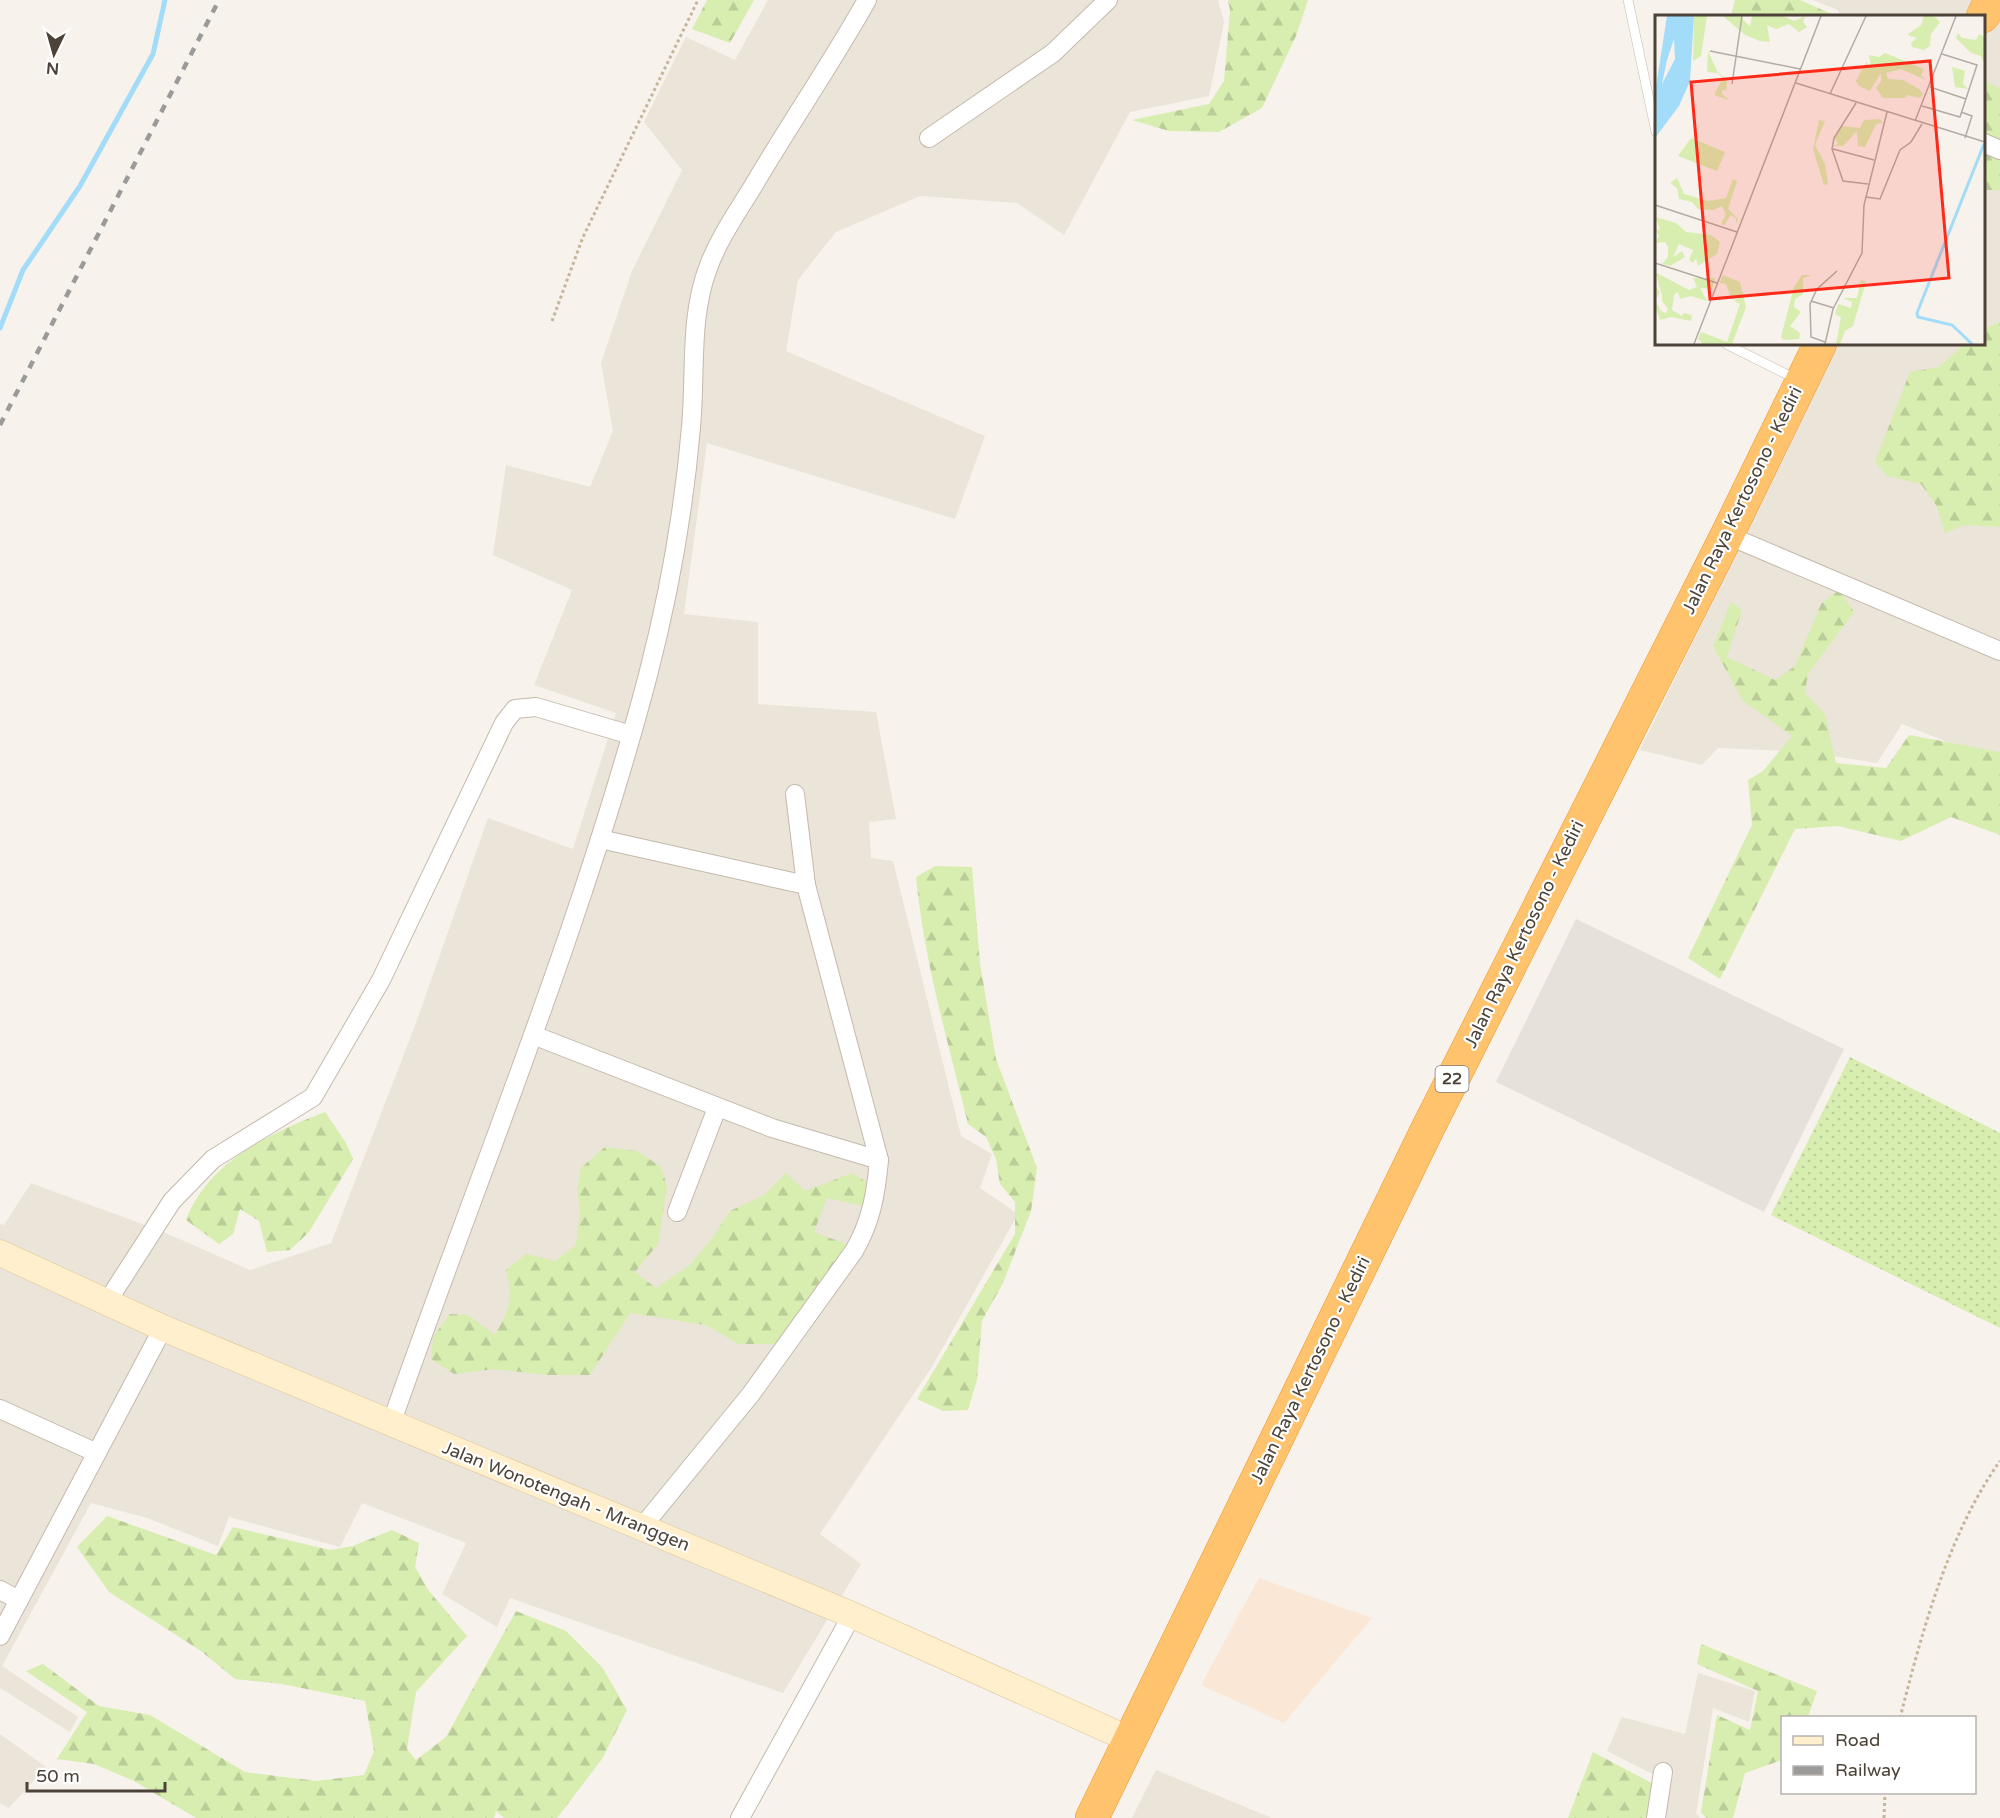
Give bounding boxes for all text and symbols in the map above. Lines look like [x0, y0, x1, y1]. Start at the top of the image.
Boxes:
inset map [1655, 15, 1985, 345]
north arrow [24, 24, 84, 84]
text: N [46, 57, 60, 78]
street label: Jalan Raya Kertosono - Kediri [1677, 383, 1807, 617]
street label: Jalan Raya Kertosono - Kediri [1459, 817, 1589, 1051]
road number: 22 [1436, 1066, 1468, 1092]
street label: Jalan Raya Kertosono - Kediri [1245, 1253, 1375, 1487]
street label: Jalan Wonotengah - Mranggen [439, 1436, 693, 1556]
legend [1781, 1716, 1976, 1794]
text: Road [1835, 1729, 1880, 1751]
scale bar [27, 1755, 165, 1793]
text: Railway [1835, 1759, 1901, 1781]
text: 50 m [36, 1765, 80, 1787]

